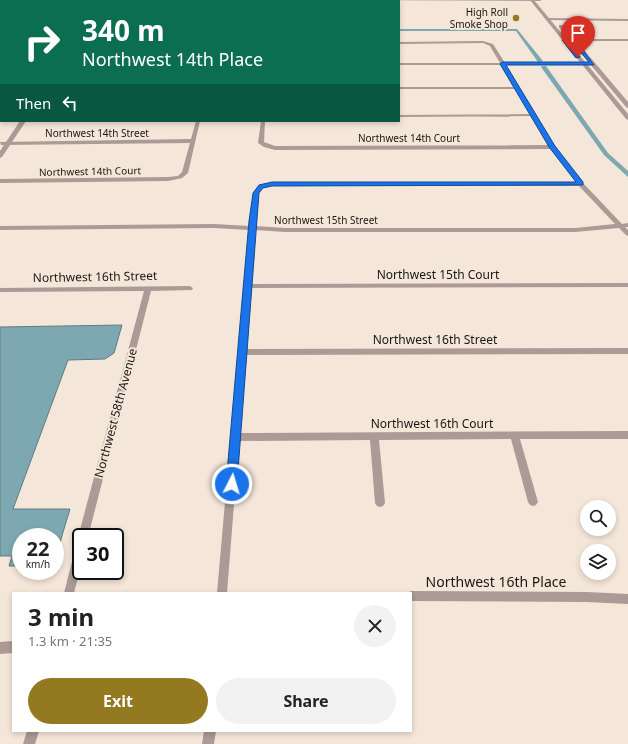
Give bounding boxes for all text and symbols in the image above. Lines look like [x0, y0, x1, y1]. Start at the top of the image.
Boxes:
place label: High Roll Smoke Shop [450, 5, 508, 31]
text: 340 m [82, 11, 165, 49]
marker: High Roll Smoke Shop [511, 13, 521, 23]
icon: right [16, 16, 68, 68]
pin [561, 16, 595, 57]
icon: arrive [567, 22, 589, 44]
text: Northwest 14th Place [82, 47, 263, 71]
icon: left [59, 92, 81, 114]
text: Then [16, 93, 51, 113]
street label: Northwest 14th Street [45, 126, 149, 140]
street label: Northwest 14th Court [358, 131, 460, 145]
street label: Northwest 14th Court [39, 163, 142, 179]
street label: Northwest 15th Street [274, 213, 378, 227]
street label: Northwest 15th Court [377, 266, 500, 283]
street label: Northwest 16th Street [33, 267, 158, 286]
street label: Northwest 16th Street [373, 331, 498, 348]
street label: Northwest 58th Avenue [90, 346, 141, 479]
street label: Northwest 16th Court [371, 415, 494, 432]
position arrow [211, 463, 253, 505]
map controls [580, 500, 616, 580]
button: search [580, 500, 616, 536]
speed limit sign: 30 [72, 528, 124, 580]
text: 22 [27, 535, 49, 562]
button: layers [580, 544, 616, 580]
text: km/h [26, 557, 50, 571]
street label: Northwest 16th Place [426, 572, 567, 591]
text: 3 min [28, 600, 94, 633]
button: close [354, 605, 396, 647]
text: 1.3 km · 21:35 [28, 632, 112, 650]
button: Exit [28, 678, 208, 724]
button: Share [216, 678, 396, 724]

